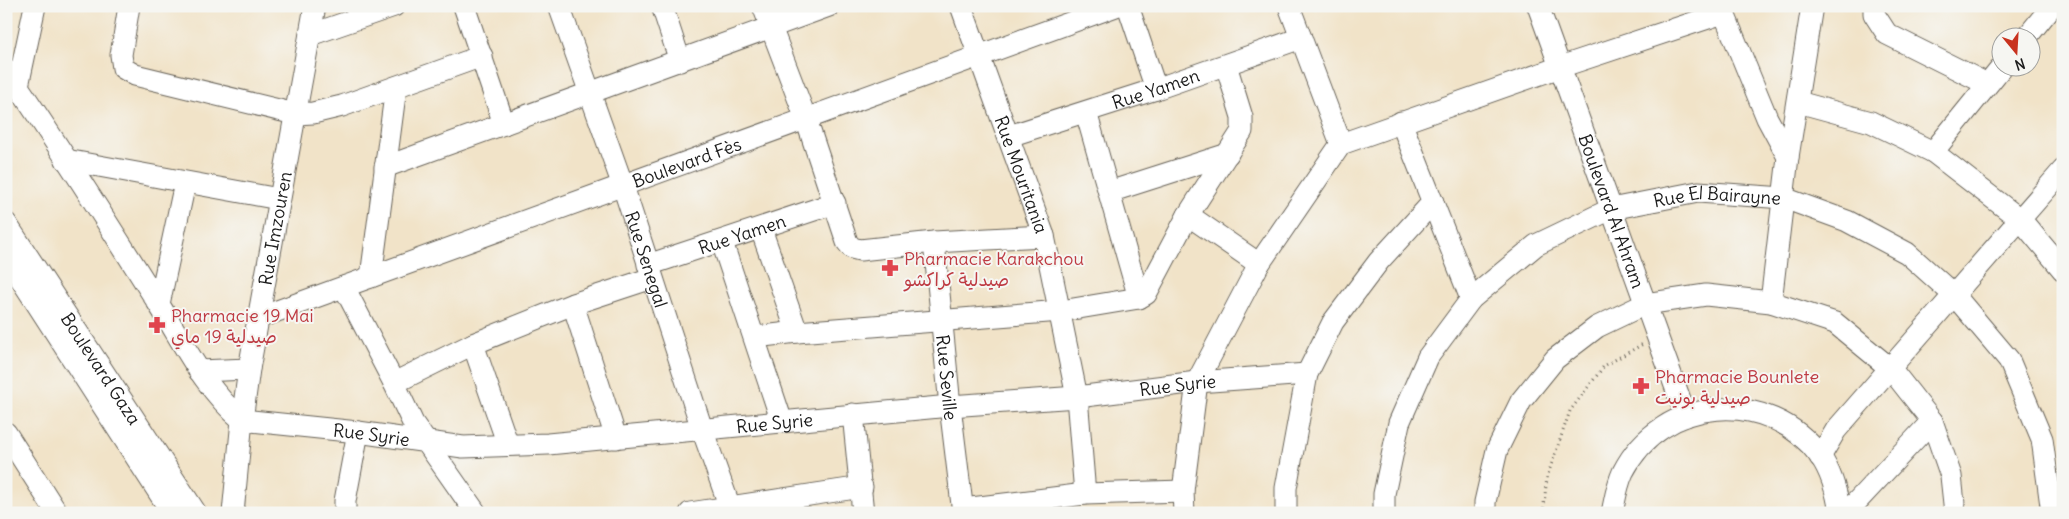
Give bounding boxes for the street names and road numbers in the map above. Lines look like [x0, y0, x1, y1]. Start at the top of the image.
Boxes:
street label: Rue Yamen [1109, 63, 1202, 114]
street label: Rue Mouritania [990, 112, 1054, 236]
street label: Boulevard Al Ahram [1574, 131, 1650, 291]
street label: Boulevard Fès [629, 132, 744, 192]
street label: Rue Imzouren [253, 169, 296, 287]
street label: Rue El Bairayne [1651, 181, 1782, 212]
street label: Rue Senegal [620, 208, 673, 310]
street label: Rue Yamen [695, 209, 789, 259]
street label: Boulevard Gaza [56, 308, 146, 429]
street label: Rue Seville [932, 333, 963, 422]
street label: Rue Syrie [1138, 369, 1217, 401]
street label: Rue Syrie [735, 408, 814, 438]
street label: Rue Syrie [332, 418, 411, 451]

